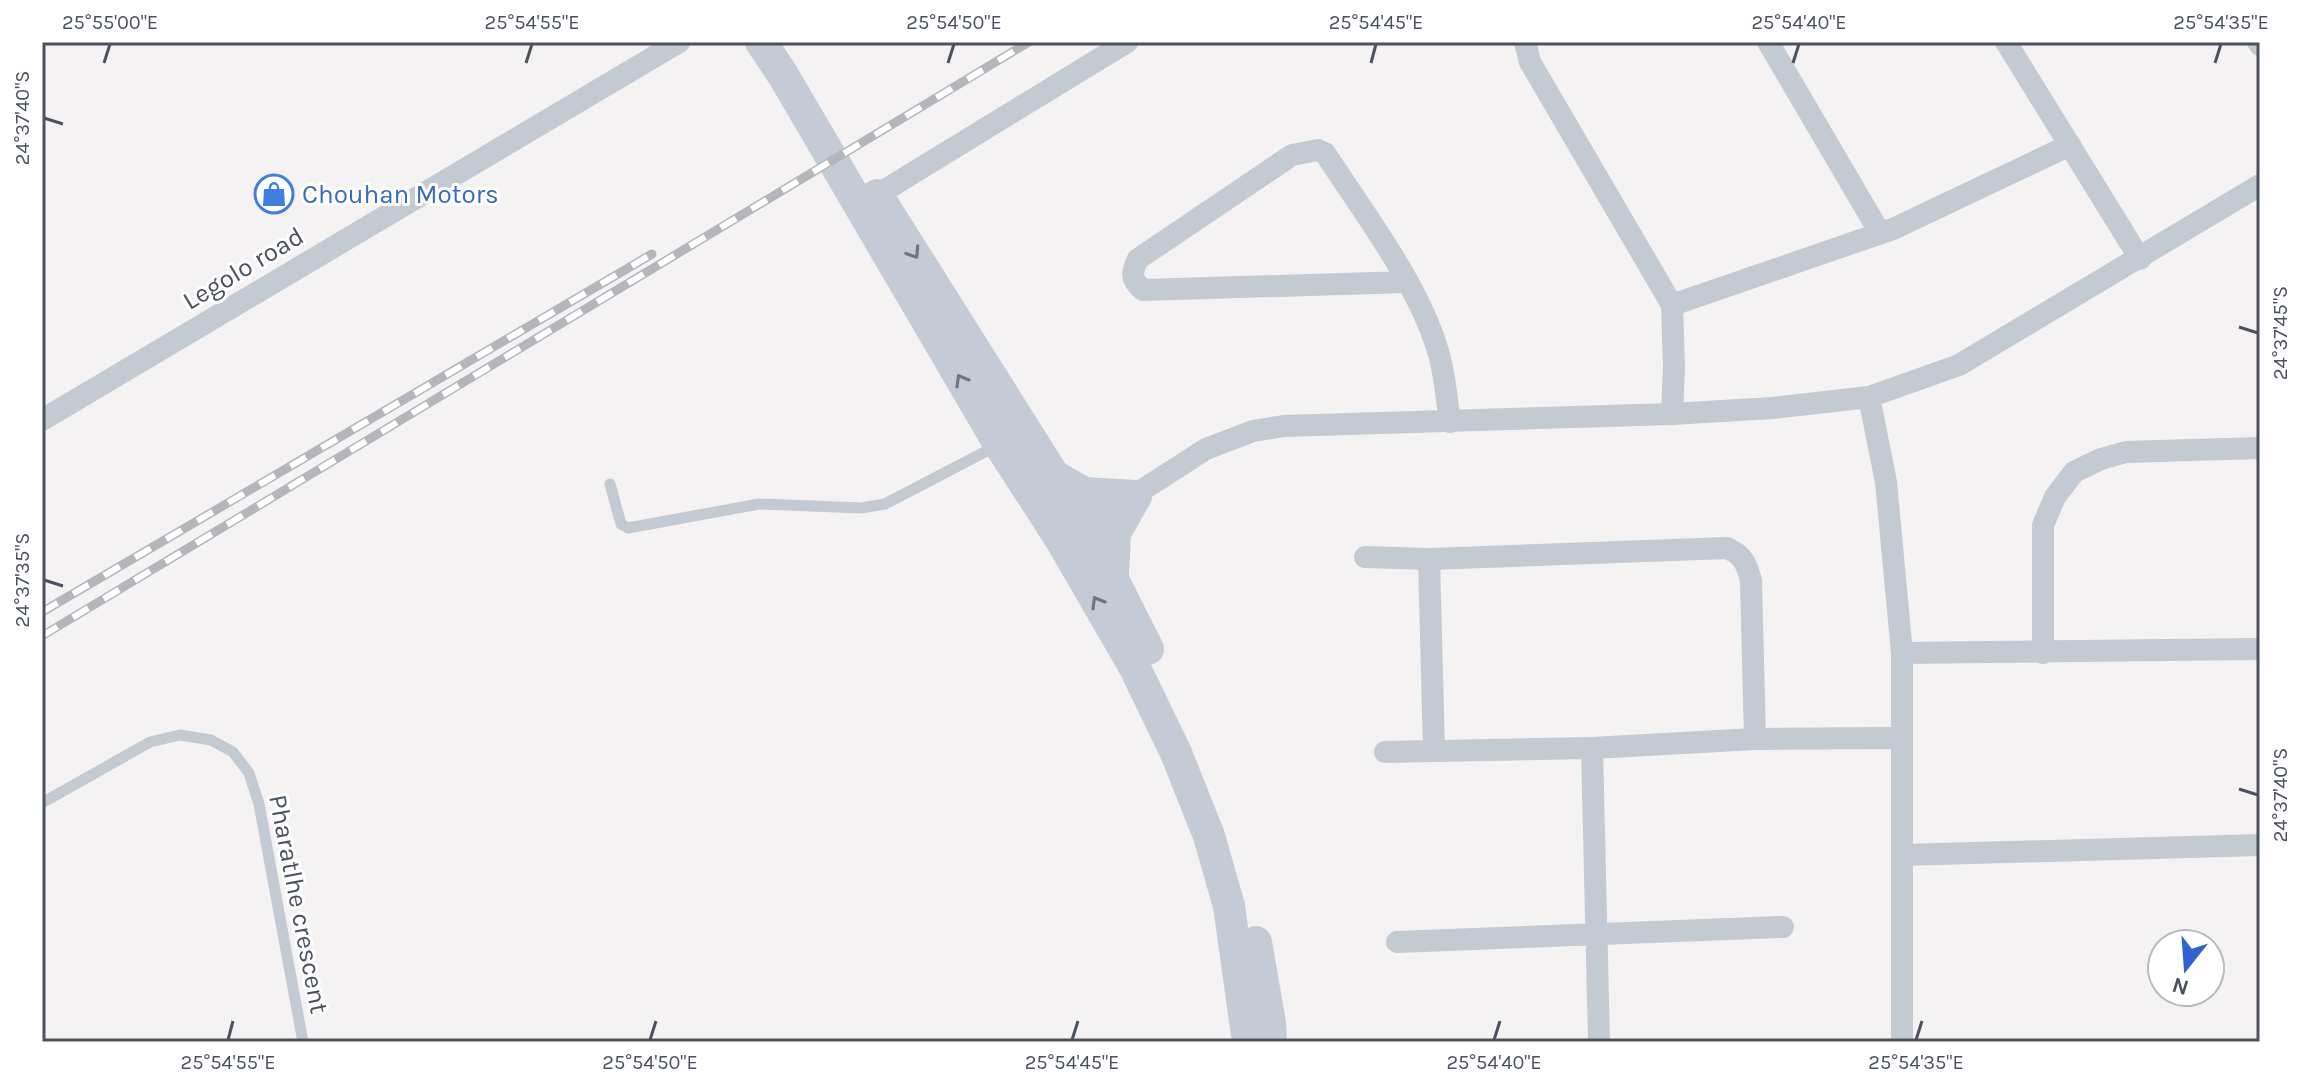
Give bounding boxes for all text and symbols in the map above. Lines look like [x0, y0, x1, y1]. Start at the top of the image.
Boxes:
text: 25°55'00"E [62, 11, 158, 34]
text: 25°54'55"E [485, 11, 579, 34]
text: 25°54'50"E [906, 11, 1002, 34]
text: 25°54'45"E [1329, 11, 1423, 34]
text: 25°54'40"E [1751, 11, 1847, 34]
text: 25°54'35"E [2173, 11, 2269, 34]
text: 24°37'40"S [11, 71, 34, 165]
shop icon: Chouhan Motors [253, 173, 295, 215]
place label: Chouhan Motors [302, 179, 499, 210]
street label: Legolo road [177, 220, 309, 317]
one-way arrow [904, 244, 919, 258]
text: 24°37'45"S [2269, 286, 2292, 380]
one-way arrow [955, 374, 971, 389]
text: 24°37'35"S [11, 533, 34, 627]
one-way arrow [1091, 596, 1107, 611]
text: 24°37'40"S [2269, 748, 2292, 842]
street label: Pharatlhe crescent [262, 792, 335, 1016]
north arrow [2146, 928, 2226, 1008]
text: N [2169, 971, 2192, 1001]
text: 25°54'55"E [181, 1051, 275, 1074]
text: 25°54'50"E [602, 1051, 698, 1074]
text: 25°54'45"E [1025, 1051, 1119, 1074]
text: 25°54'40"E [1446, 1051, 1542, 1074]
text: 25°54'35"E [1868, 1051, 1964, 1074]

